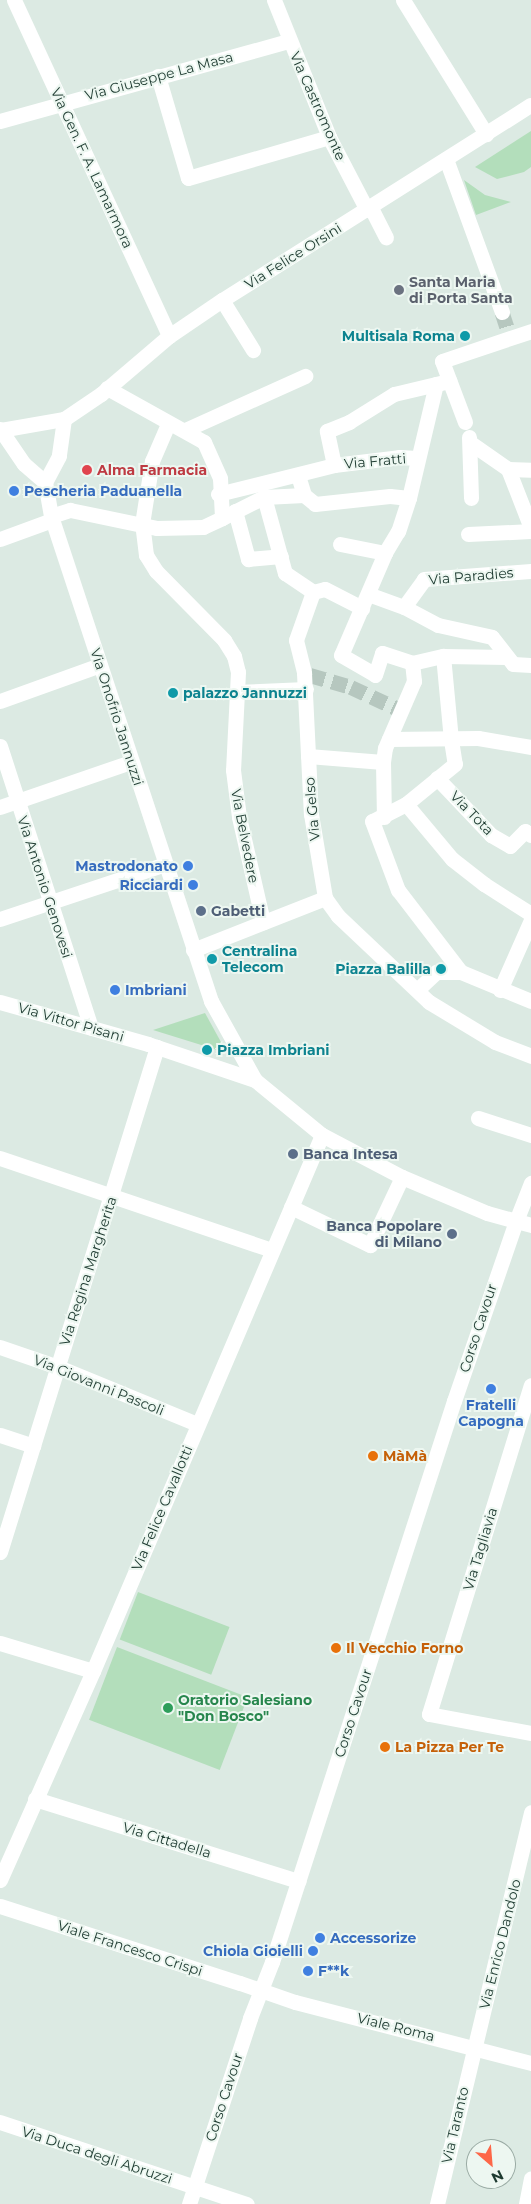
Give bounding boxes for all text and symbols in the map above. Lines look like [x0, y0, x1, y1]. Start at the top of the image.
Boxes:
street label: Via Giuseppe La Masa [83, 48, 235, 104]
street label: Via Castromonte [287, 49, 349, 163]
street label: Via Gen. F. A. Lamarmora [47, 85, 137, 251]
street label: Via Felice Orsini [242, 220, 344, 292]
place label: Santa Maria di Porta Santa [409, 274, 513, 306]
marker: Santa Maria di Porta Santa [393, 284, 405, 296]
place label: Multisala Roma [342, 328, 455, 344]
marker: Multisala Roma [459, 330, 471, 342]
street label: Via Fratti [343, 450, 407, 472]
place label: Alma Farmacia [97, 462, 207, 478]
marker: Alma Farmacia [81, 464, 93, 476]
place label: Pescheria Paduanella [24, 483, 182, 499]
marker: Pescheria Paduanella [8, 485, 20, 497]
street label: Via Paradies [428, 564, 514, 588]
street label: Via Onofrio Jannuzzi [87, 646, 147, 788]
place label: palazzo Jannuzzi [183, 685, 307, 701]
marker: palazzo Jannuzzi [167, 687, 179, 699]
street label: Via Gelso [301, 776, 323, 842]
street label: Via Belvedere [228, 787, 262, 885]
street label: Via Tota [447, 787, 497, 839]
street label: Via Antonio Genovesi [14, 814, 76, 960]
place label: Mastrodonato [75, 858, 178, 874]
marker: Mastrodonato [182, 860, 194, 872]
place label: Ricciardi [119, 877, 183, 893]
marker: Ricciardi [187, 879, 199, 891]
place label: Gabetti [211, 903, 265, 919]
marker: Gabetti [195, 905, 207, 917]
place label: Centralina Telecom [222, 943, 297, 976]
marker: Centralina Telecom [206, 953, 218, 965]
place label: Piazza Balilla [335, 961, 431, 977]
marker: Piazza Balilla [435, 963, 447, 975]
place label: Imbriani [125, 982, 187, 998]
marker: Imbriani [109, 984, 121, 996]
street label: Via Vittor Pisani [16, 999, 126, 1045]
place label: Piazza Imbriani [217, 1042, 330, 1058]
marker: Piazza Imbriani [201, 1044, 213, 1056]
place label: Banca Intesa [303, 1146, 398, 1162]
marker: Banca Intesa [287, 1148, 299, 1160]
street label: Via Regina Margherita [56, 1194, 120, 1348]
place label: Banca Popolare di Milano [326, 1218, 442, 1250]
marker: Banca Popolare di Milano [446, 1228, 458, 1240]
street label: Corso Cavour [456, 1281, 500, 1375]
street label: Via Giovanni Pascoli [31, 1351, 167, 1419]
marker: Fratelli Capogna [485, 1383, 497, 1395]
place label: Fratelli Capogna [458, 1397, 524, 1430]
street label: Via Felice Cavallotti [128, 1443, 196, 1573]
place label: MàMà [383, 1448, 427, 1464]
marker: MàMà [367, 1450, 379, 1462]
street label: Via Tagliavia [459, 1505, 501, 1593]
place label: Il Vecchio Forno [346, 1640, 464, 1656]
marker: Il Vecchio Forno [330, 1642, 342, 1654]
street label: Corso Cavour [331, 1666, 375, 1760]
place label: Oratorio Salesiano "Don Bosco" [178, 1692, 312, 1724]
marker: Oratorio Salesiano "Don Bosco" [162, 1702, 174, 1714]
place label: La Pizza Per Te [395, 1739, 504, 1755]
marker: La Pizza Per Te [379, 1741, 391, 1753]
street label: Via Cittadella [121, 1819, 213, 1861]
street label: Via Enrico Dandolo [476, 1877, 524, 2011]
street label: Viale Francesco Crispi [55, 1917, 205, 1979]
place label: Accessorize [330, 1930, 416, 1946]
marker: Accessorize [314, 1932, 326, 1944]
place label: Chiola Gioielli [203, 1943, 303, 1959]
marker: Chiola Gioielli [307, 1945, 319, 1957]
place label: F**k [318, 1963, 349, 1979]
marker: F**k [302, 1965, 314, 1977]
street label: Viale Roma [355, 2009, 437, 2045]
street label: Corso Cavour [202, 2050, 246, 2144]
street label: Via Taranto [438, 2085, 472, 2165]
street label: Via Duca degli Abruzzi [20, 2123, 174, 2187]
north arrow [466, 2139, 516, 2189]
text: N [488, 2166, 506, 2187]

